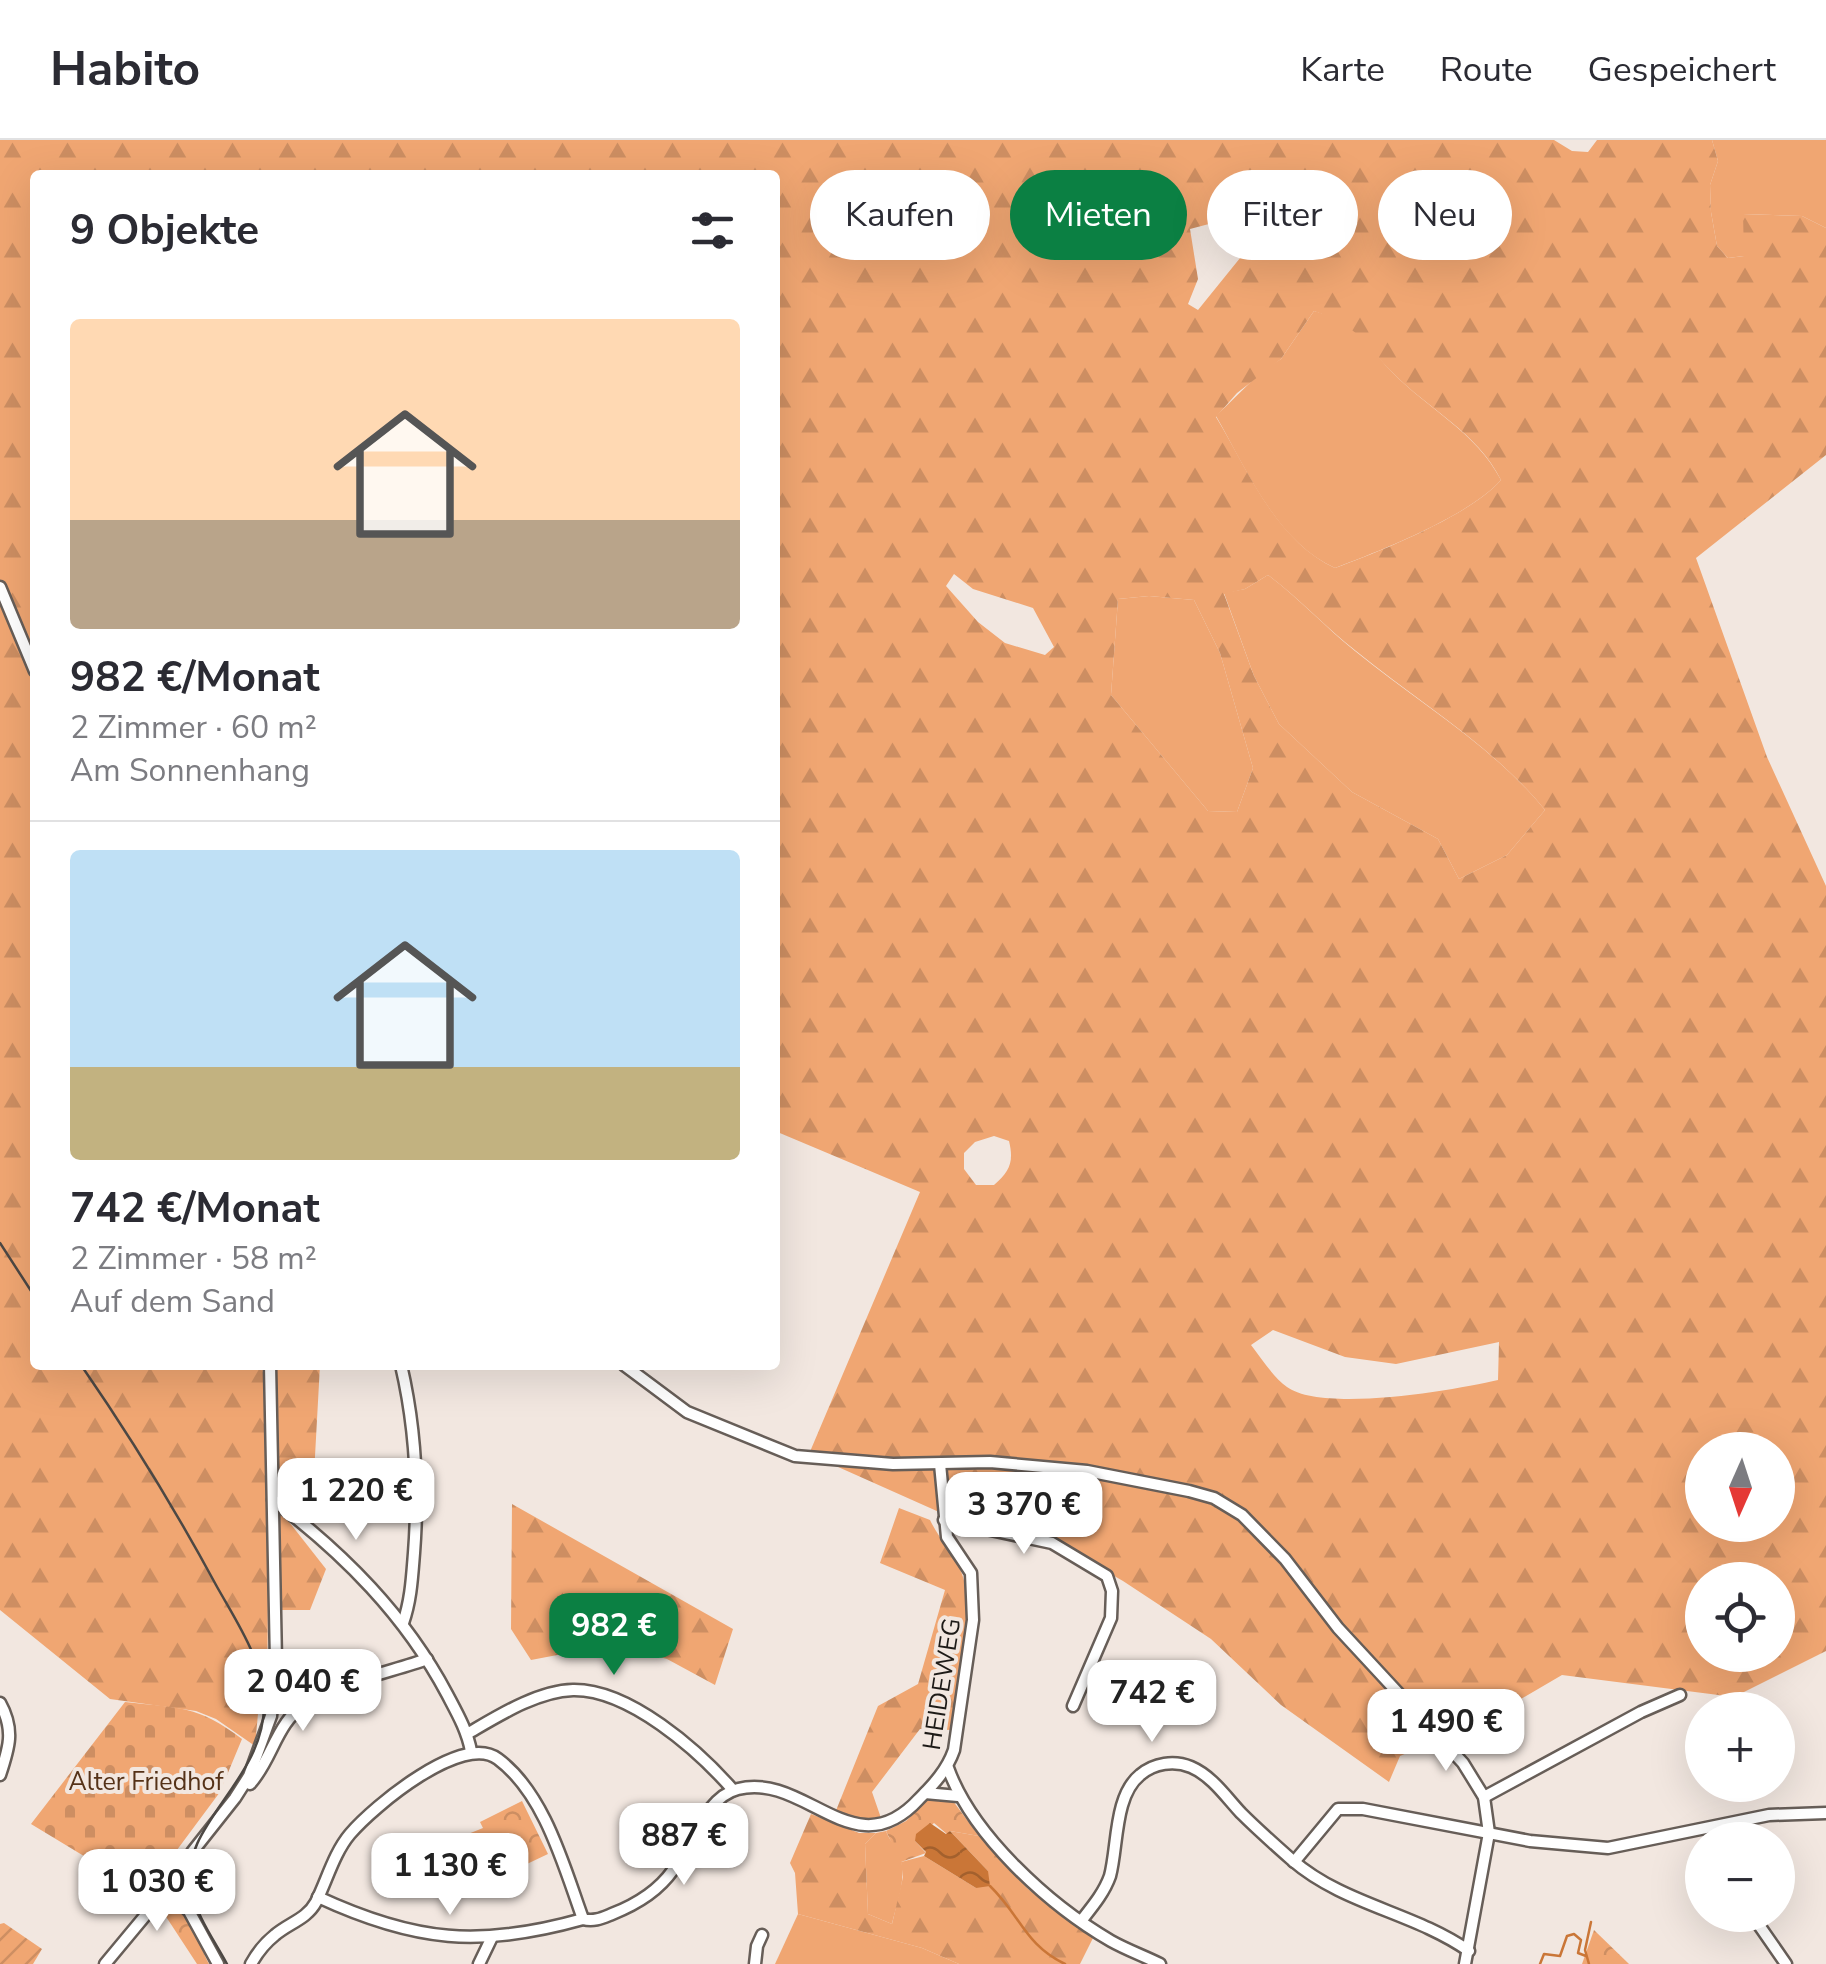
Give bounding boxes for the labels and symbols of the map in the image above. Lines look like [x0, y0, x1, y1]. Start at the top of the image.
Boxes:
north arrow [1685, 1432, 1795, 1542]
pin: 1 220 € [264, 1458, 448, 1543]
pin: 3 370 € [932, 1472, 1116, 1557]
pin: 982 € [544, 1593, 684, 1678]
street label: HEIDEWEG [915, 1616, 969, 1753]
pin: 2 040 € [211, 1649, 395, 1734]
pin: 742 € [1082, 1660, 1222, 1745]
pin: 1 490 € [1354, 1689, 1538, 1774]
park label: Alter Friedhof [68, 1765, 224, 1799]
pin: 887 € [614, 1803, 754, 1888]
pin: 1 130 € [358, 1833, 542, 1918]
pin: 1 030 € [65, 1849, 249, 1934]

